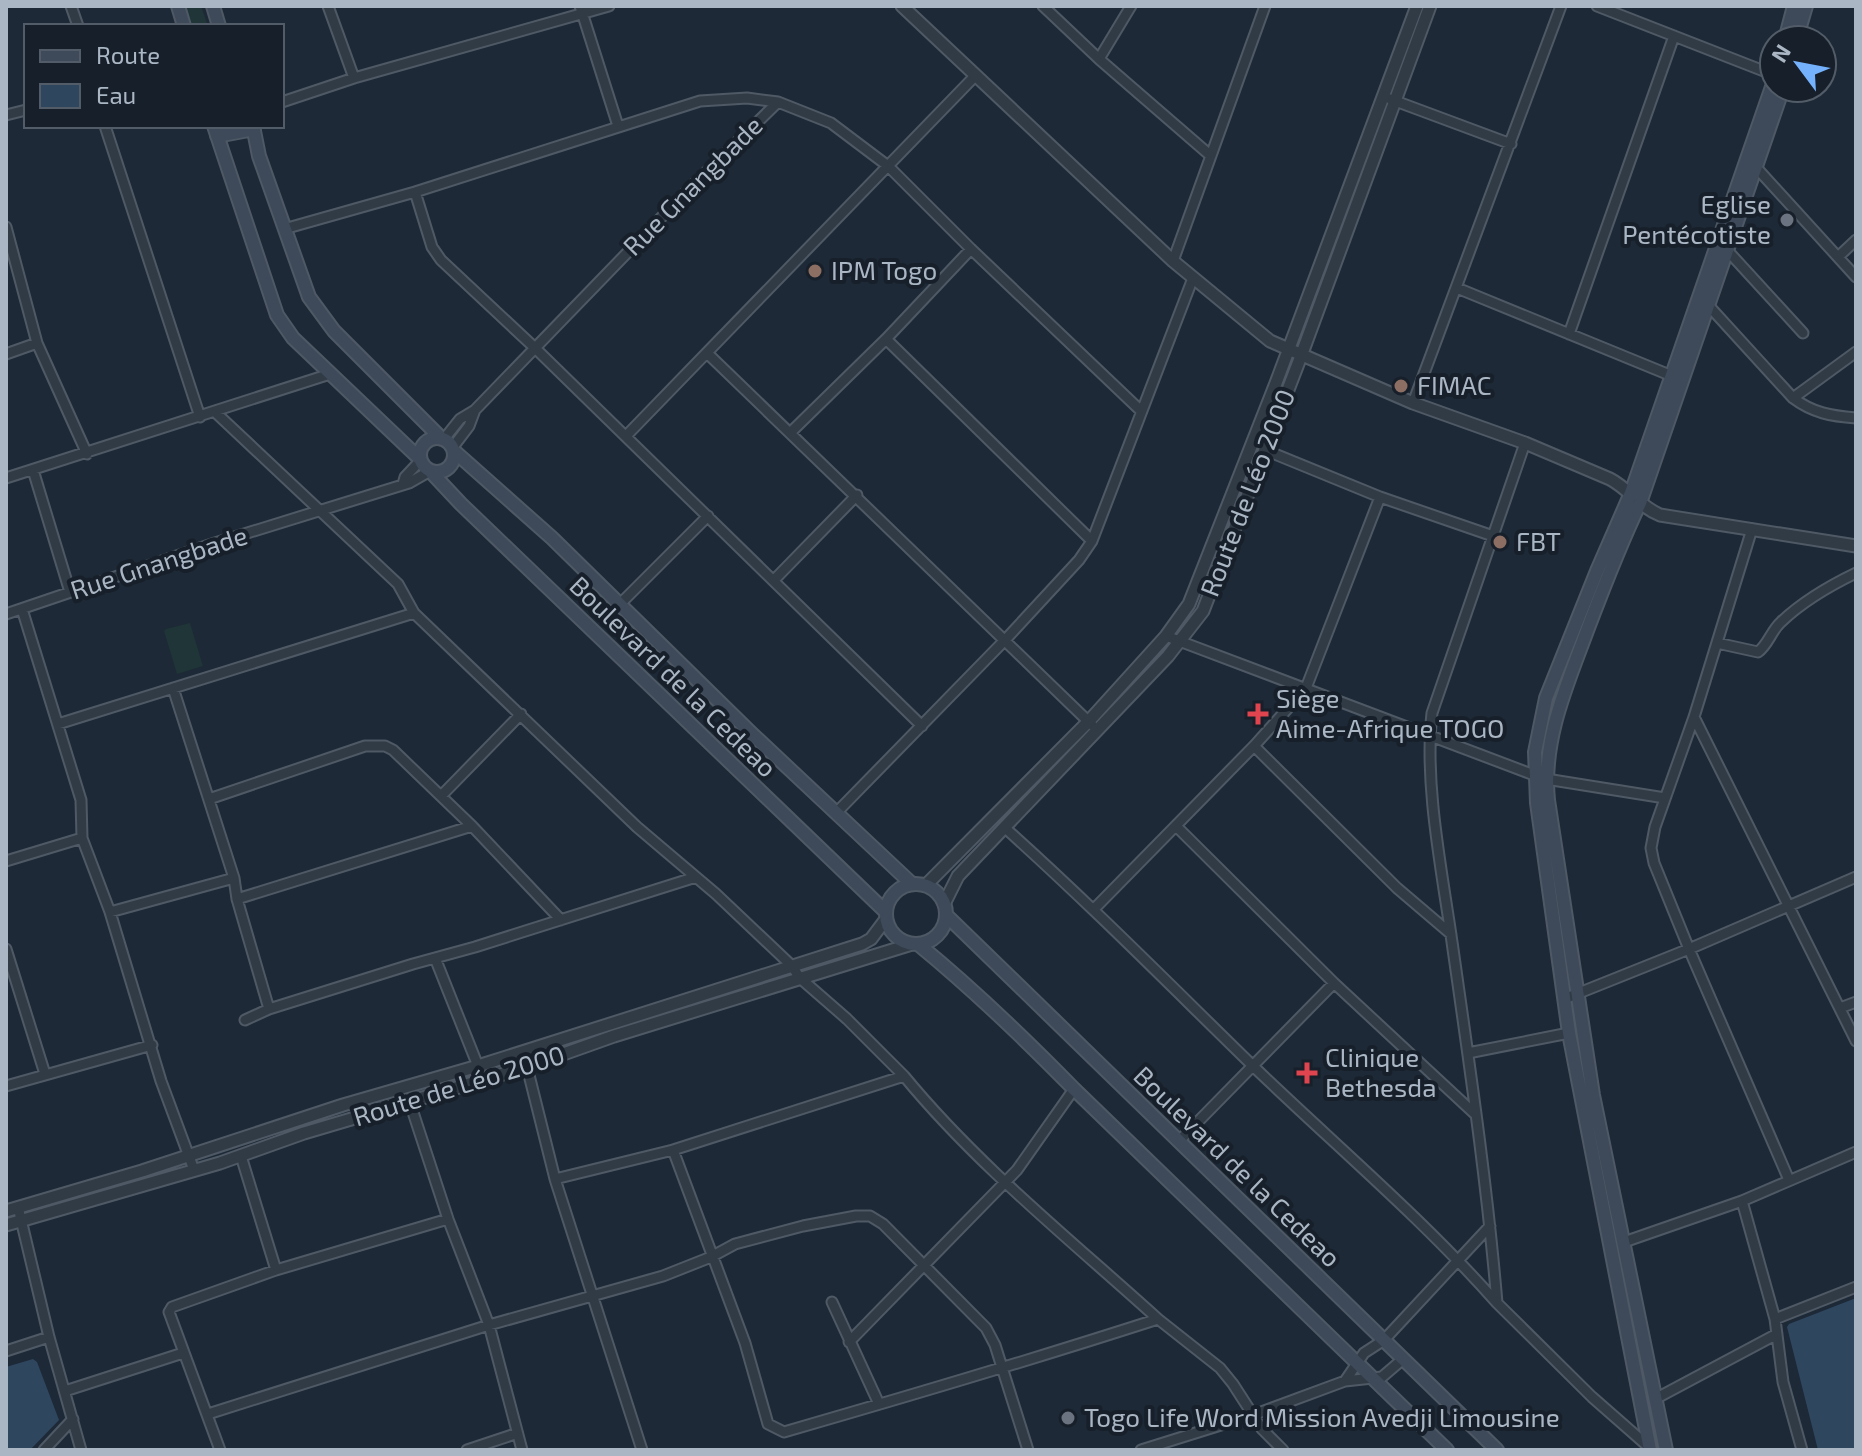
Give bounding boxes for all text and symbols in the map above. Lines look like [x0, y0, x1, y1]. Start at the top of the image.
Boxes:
legend [24, 24, 284, 128]
north arrow [1758, 24, 1838, 104]
text: N [1765, 39, 1795, 66]
text: Route [96, 40, 160, 69]
text: Eau [96, 80, 136, 109]
street label: Rue Gnangbade [616, 109, 768, 261]
place label: Eglise Pentécotiste [1622, 188, 1771, 249]
marker: Eglise Pentécotiste [1778, 211, 1796, 229]
place label: IPM Togo [831, 254, 937, 285]
marker: IPM Togo [806, 262, 824, 280]
place label: FIMAC [1417, 369, 1492, 400]
marker: FIMAC [1392, 377, 1410, 395]
street label: Route de Léo 2000 [1193, 385, 1300, 600]
street label: Rue Gnangbade [66, 518, 251, 605]
place label: FBT [1516, 525, 1561, 556]
marker: FBT [1491, 533, 1509, 551]
street label: Boulevard de la Cedeao [564, 569, 784, 783]
place label: Siège Aime-Afrique TOGO [1276, 682, 1504, 743]
marker: Siège Aime-Afrique TOGO [1247, 703, 1269, 725]
street label: Route de Léo 2000 [349, 1038, 568, 1131]
place label: Clinique Bethesda [1325, 1041, 1436, 1102]
street label: Boulevard de la Cedeao [1128, 1059, 1348, 1273]
marker: Clinique Bethesda [1296, 1062, 1318, 1084]
place label: Togo Life Word Mission Avedji Limousine [1084, 1401, 1560, 1432]
marker: Togo Life Word Mission Avedji Limousine [1059, 1409, 1077, 1427]

